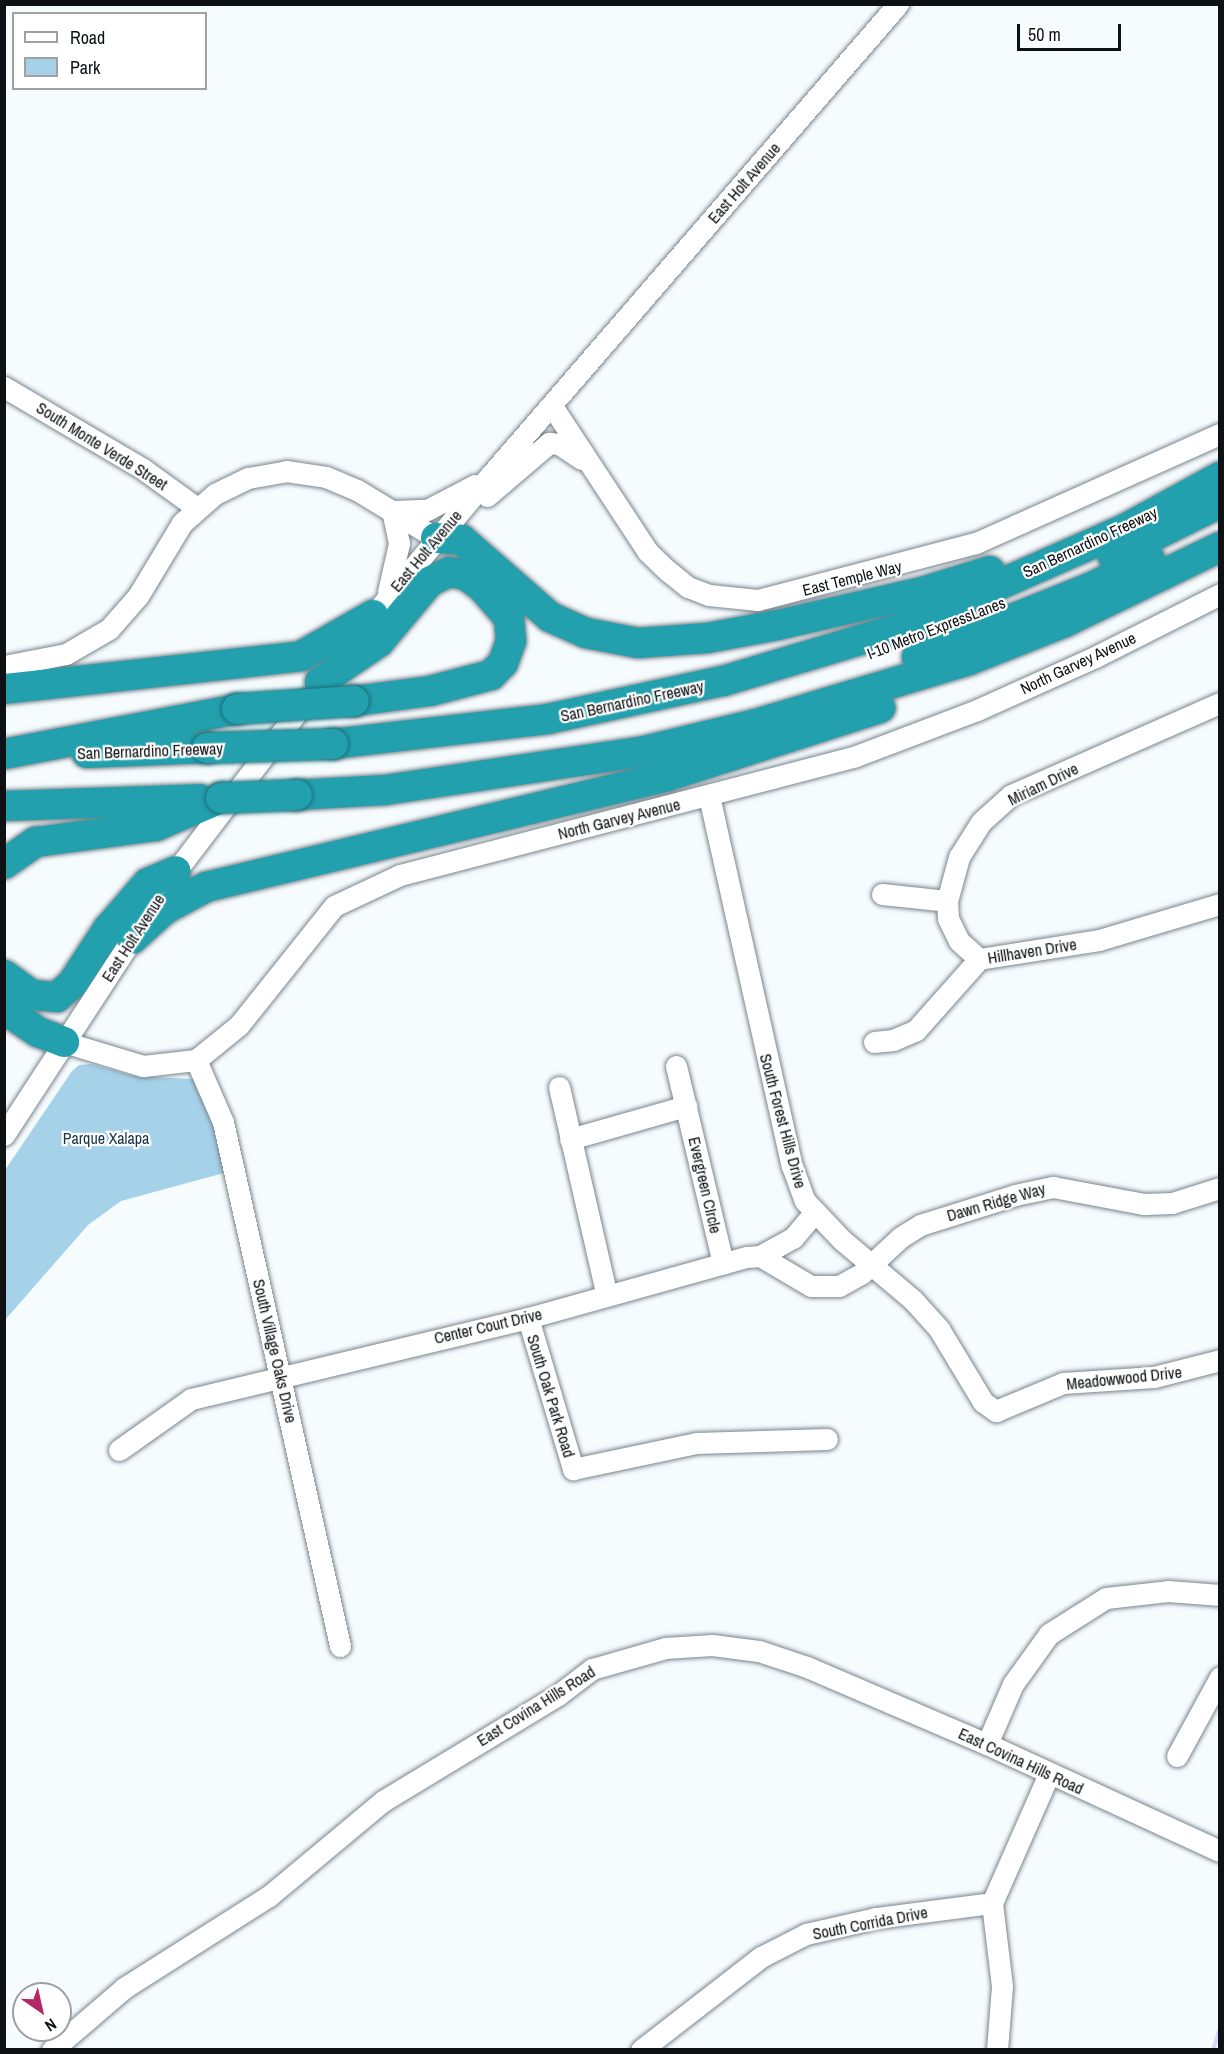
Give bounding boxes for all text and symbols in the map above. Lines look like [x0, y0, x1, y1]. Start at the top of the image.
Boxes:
legend [12, 12, 207, 90]
scale bar [1020, 12, 1124, 50]
text: 50 m [1028, 22, 1061, 47]
text: Road [70, 25, 105, 50]
text: Park [70, 55, 100, 80]
street label: East Holt Avenue [704, 139, 784, 227]
street label: South Monte Verde Street [33, 398, 171, 494]
street label: San Bernardino Freeway [1020, 502, 1160, 582]
street label: East Holt Avenue [386, 506, 466, 596]
street label: East Temple Way [800, 556, 904, 600]
street label: I-10 Metro ExpressLanes [864, 593, 1008, 663]
street label: North Garvey Avenue [1017, 628, 1139, 698]
street label: San Bernardino Freeway [559, 676, 705, 726]
street label: San Bernardino Freeway [77, 739, 223, 763]
street label: Miriam Drive [1005, 759, 1081, 809]
street label: North Garvey Avenue [556, 794, 682, 844]
street label: East Holt Avenue [97, 890, 169, 986]
street label: Hillhaven Drive [986, 935, 1078, 967]
street label: South Forest Hills Drive [756, 1052, 810, 1190]
park label: Parque Xalapa [63, 1128, 149, 1148]
street label: Evergreen CIrcle [685, 1135, 725, 1235]
street label: Dawn Ridge Way [945, 1179, 1047, 1225]
street label: South Village Oaks Drive [249, 1277, 301, 1425]
street label: Center Court Drive [432, 1304, 544, 1348]
street label: South Oak Park Road [523, 1332, 579, 1460]
street label: Meadowwood Drive [1065, 1362, 1183, 1394]
street label: East Covina Hills Road [473, 1662, 599, 1750]
street label: East Covina Hills Road [955, 1724, 1087, 1798]
street label: South Corrida Drive [811, 1902, 929, 1944]
north arrow [12, 1982, 72, 2042]
text: N [41, 2013, 61, 2037]

